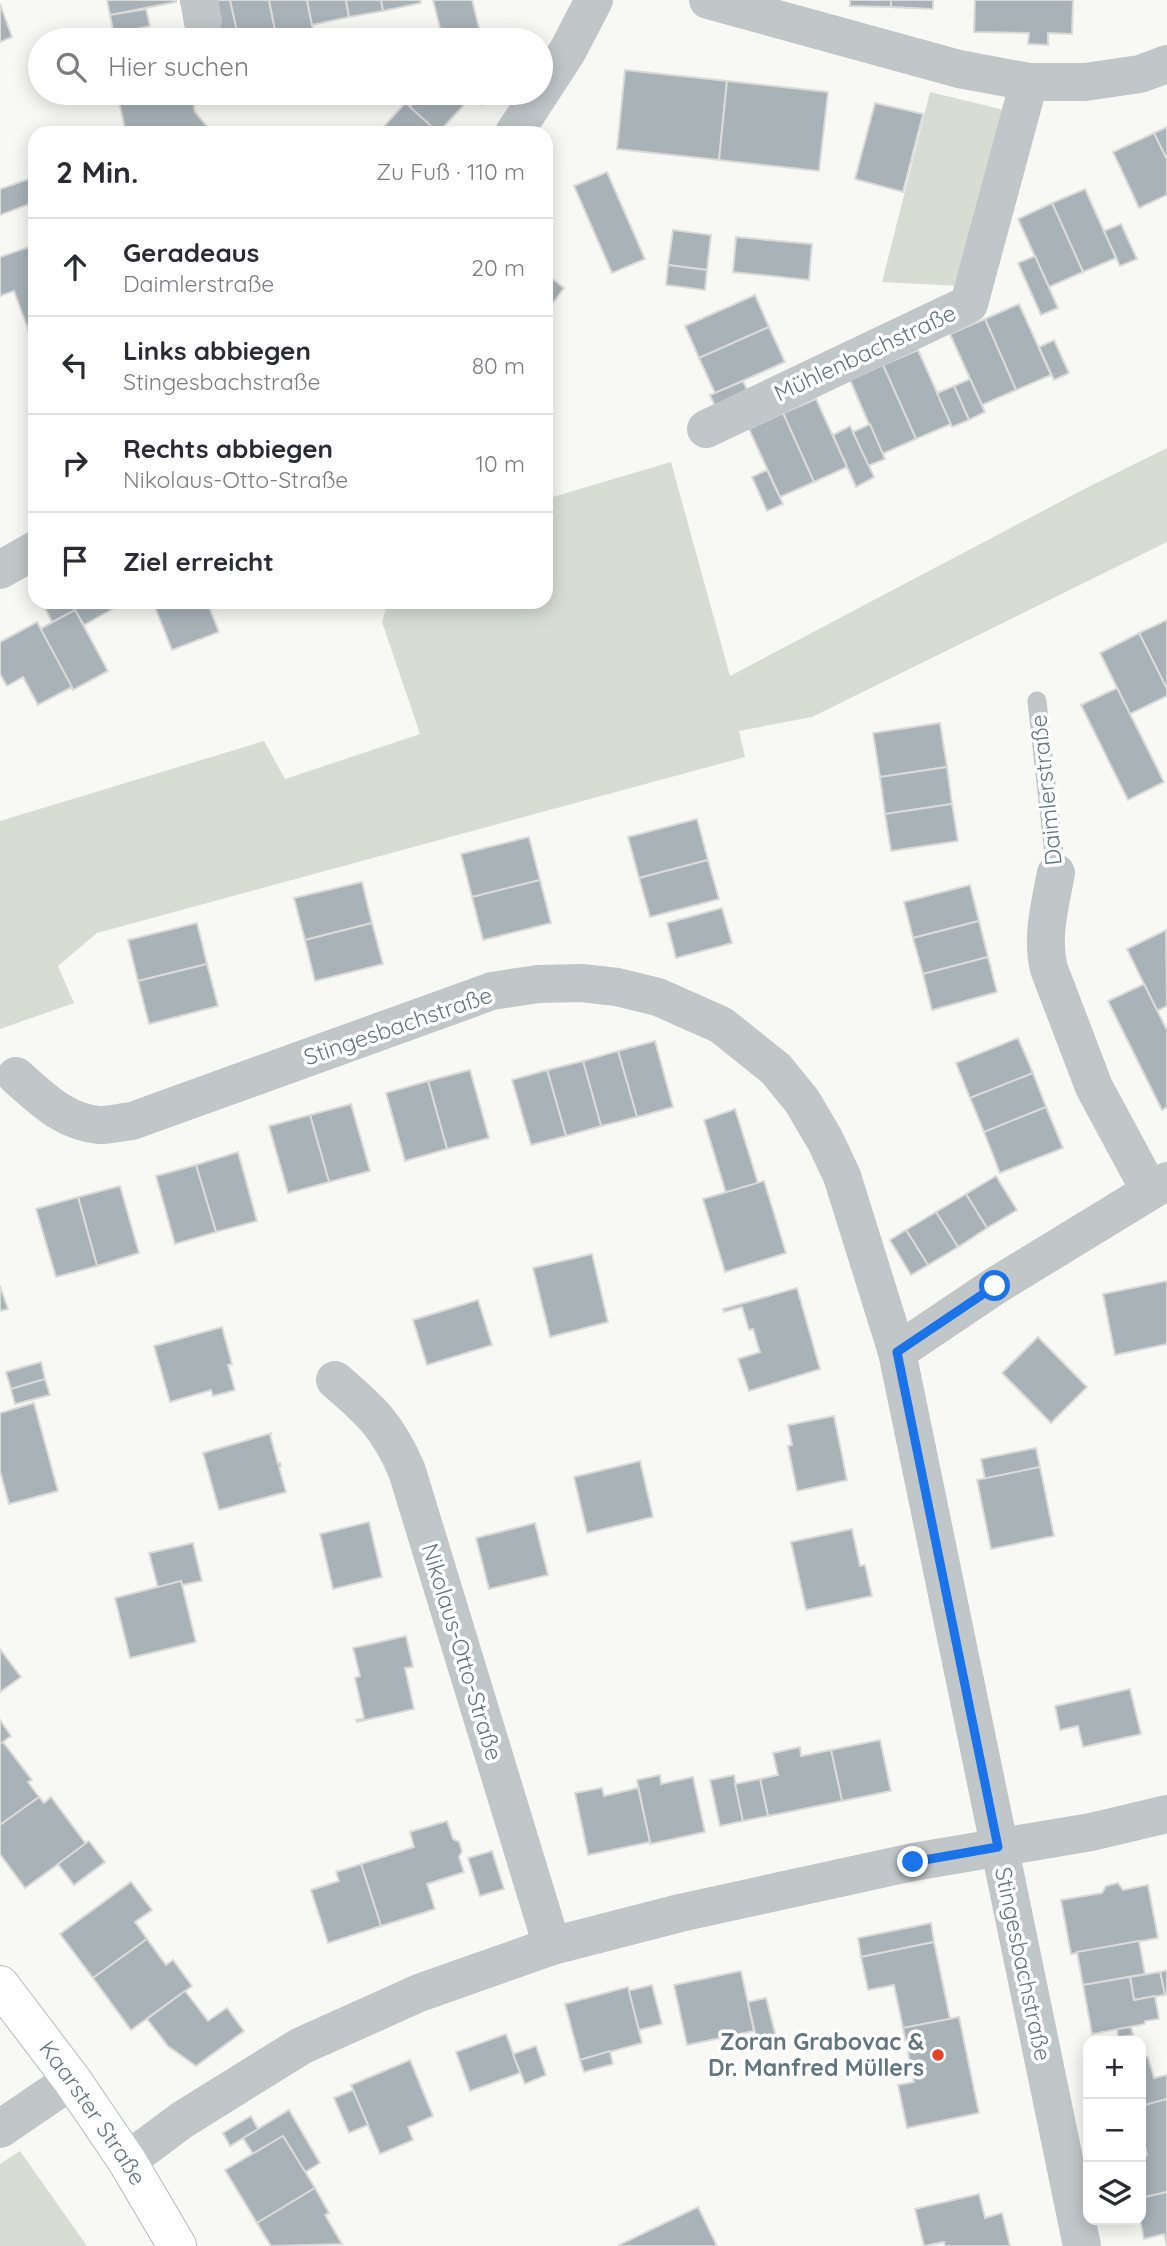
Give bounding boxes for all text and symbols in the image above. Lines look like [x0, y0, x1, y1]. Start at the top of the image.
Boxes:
search box [28, 28, 553, 105]
icon: search [52, 48, 90, 86]
text: Hier suchen [108, 50, 249, 83]
text: 2 Min. [56, 153, 138, 191]
text: Zu Fuß · 110 m [376, 157, 525, 186]
text: Geradeaus [123, 236, 259, 269]
icon: ahead [56, 248, 94, 286]
text: 20 m [471, 253, 525, 282]
text: Daimlerstraße [123, 269, 274, 298]
street label: Mühlenbachstraße [769, 298, 960, 407]
text: Links abbiegen [123, 334, 311, 367]
icon: left [56, 346, 94, 384]
text: 80 m [472, 351, 525, 380]
text: Stingesbachstraße [123, 367, 321, 396]
text: Rechts abbiegen [123, 432, 333, 465]
icon: right [56, 444, 94, 482]
text: 10 m [476, 449, 525, 478]
text: Nikolaus-Otto-Straße [123, 465, 348, 494]
icon: arrive [56, 542, 94, 580]
text: Ziel erreicht [123, 545, 274, 578]
street label: Daimlerstraße [1023, 713, 1068, 867]
street label: Stingesbachstraße [300, 980, 496, 1071]
route start [979, 1270, 1010, 1301]
street label: Nikolaus-Otto-Straße [416, 1540, 509, 1764]
route end [897, 1846, 928, 1877]
street label: Stingesbachstraße [989, 1864, 1058, 2064]
place label: Zoran Grabovac & Dr. Manfred Müllers [708, 2027, 924, 2082]
street label: Kaarster Straße [33, 2034, 153, 2190]
map controls [1083, 2036, 1146, 2225]
button: + [1083, 2036, 1146, 2099]
marker: Zoran Grabovac & Dr. Manfred Müllers [930, 2047, 946, 2063]
button: − [1083, 2099, 1146, 2162]
button: layers [1083, 2162, 1146, 2225]

